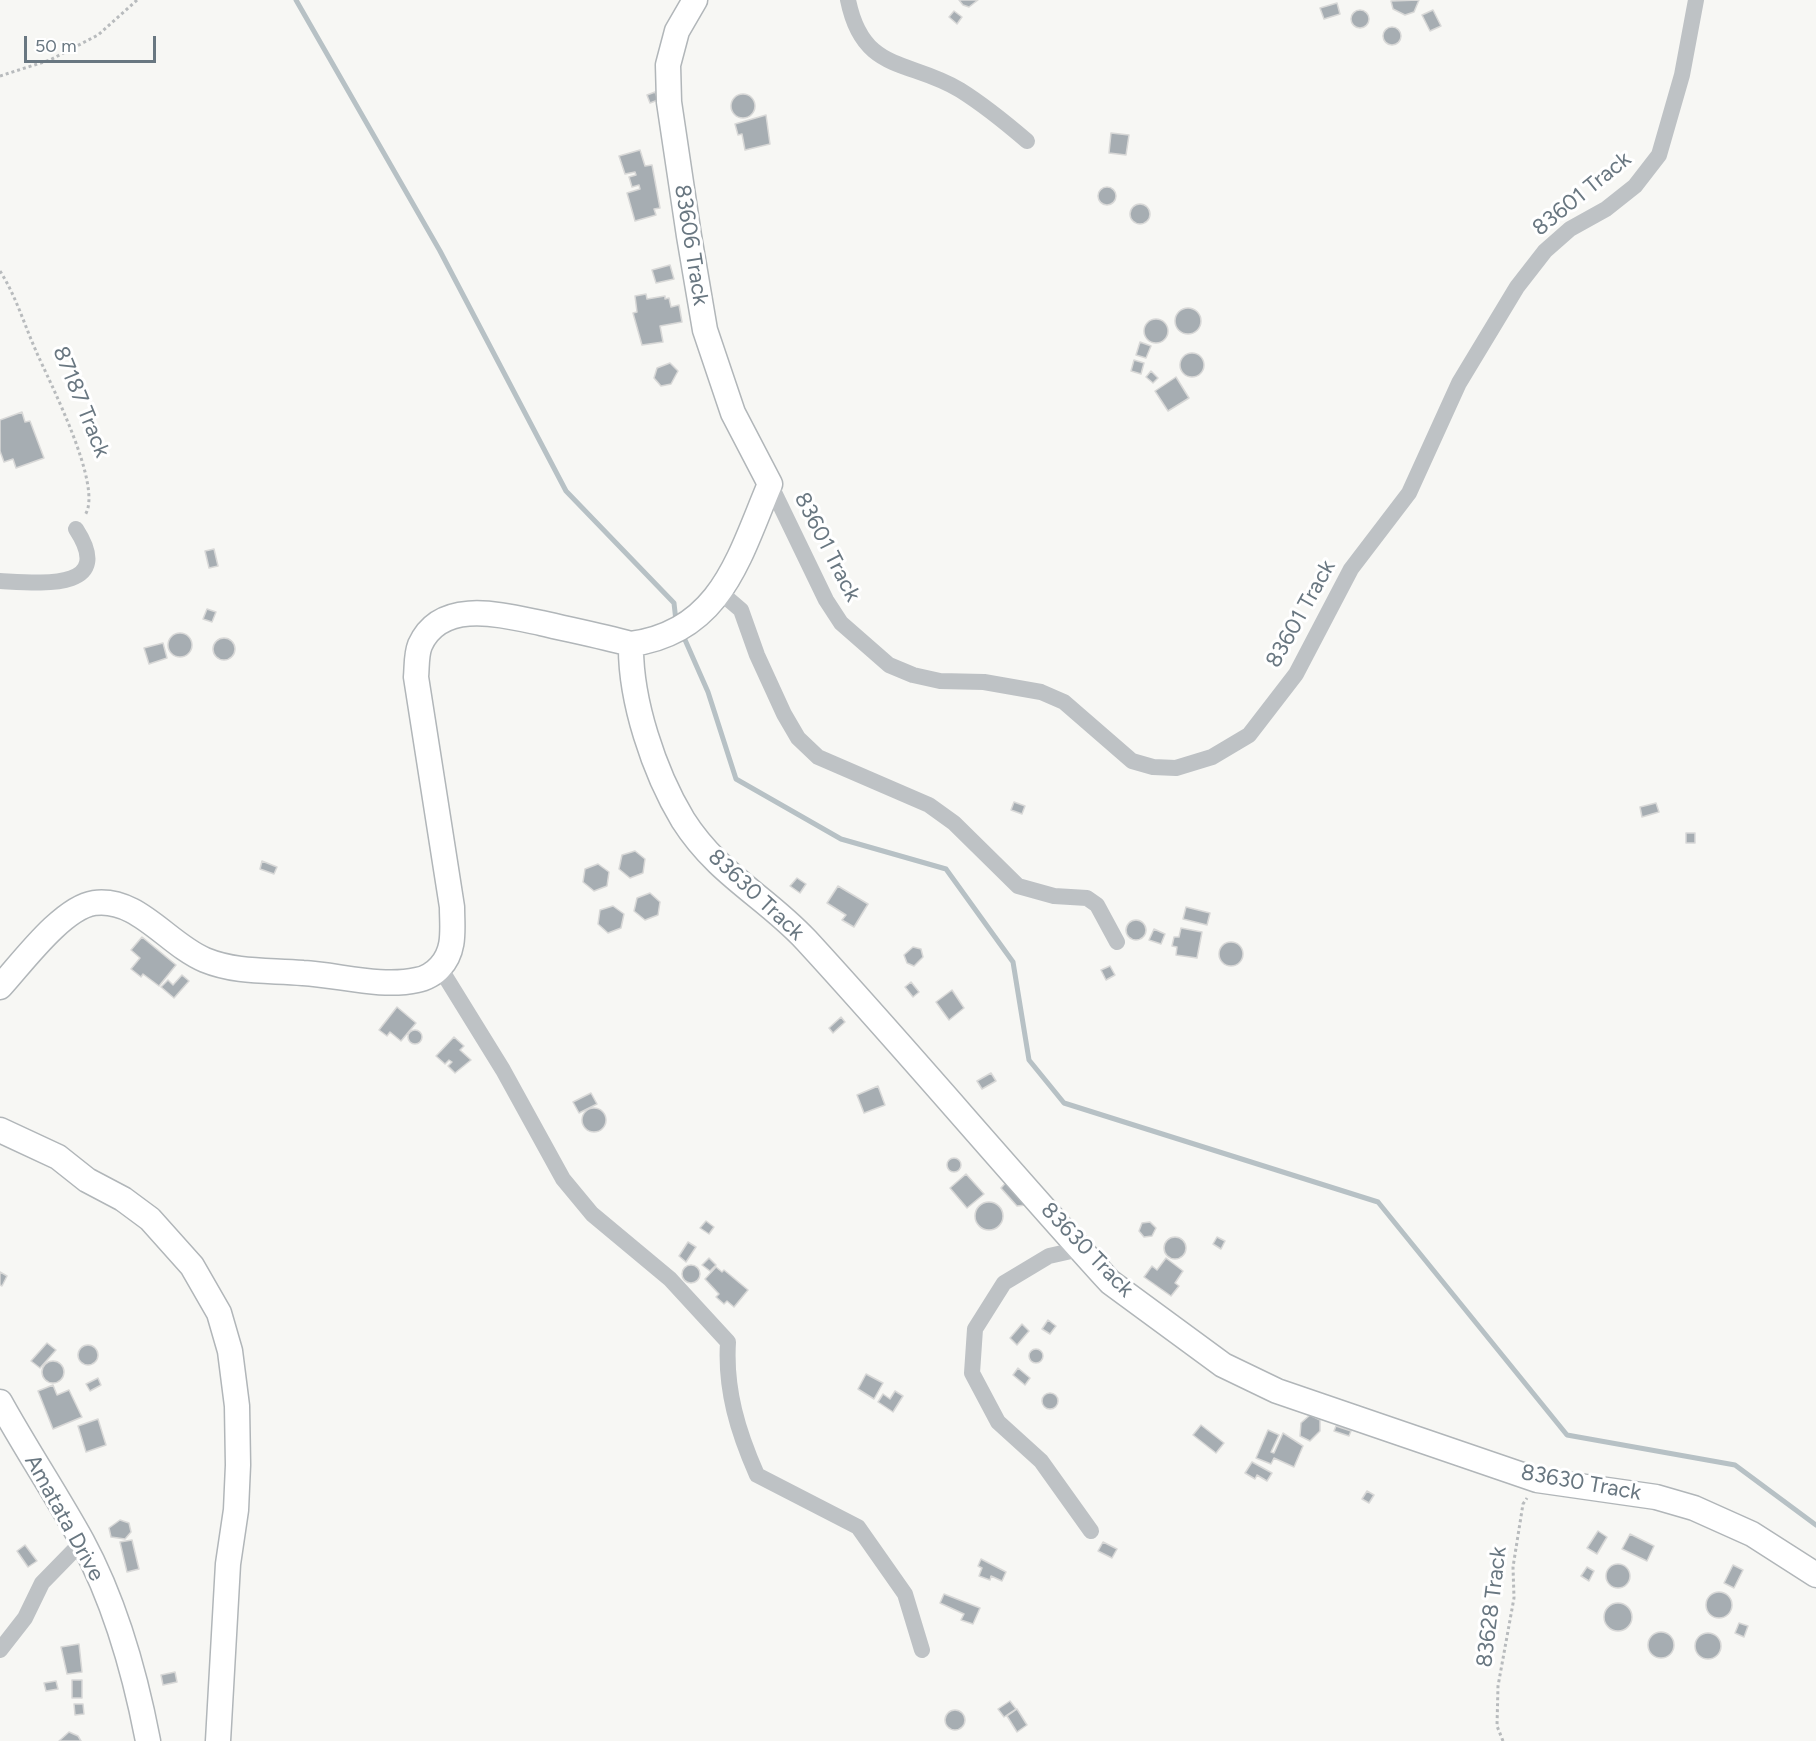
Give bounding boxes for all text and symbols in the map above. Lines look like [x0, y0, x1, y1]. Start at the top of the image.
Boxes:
scale bar [27, 24, 159, 62]
text: 50 m [35, 35, 77, 57]
street label: 83601 Track [1527, 146, 1637, 242]
street label: 83606 Track [668, 183, 714, 307]
street label: 87187 Track [47, 343, 115, 461]
street label: 83601 Track [788, 488, 866, 606]
street label: 83601 Track [1261, 556, 1341, 672]
street label: 83630 Track [702, 844, 810, 946]
street label: 83630 Track [1035, 1197, 1139, 1303]
street label: Amatata Drive [18, 1450, 110, 1586]
street label: 83630 Track [1519, 1459, 1643, 1507]
street label: 83628 Track [1471, 1545, 1513, 1669]

